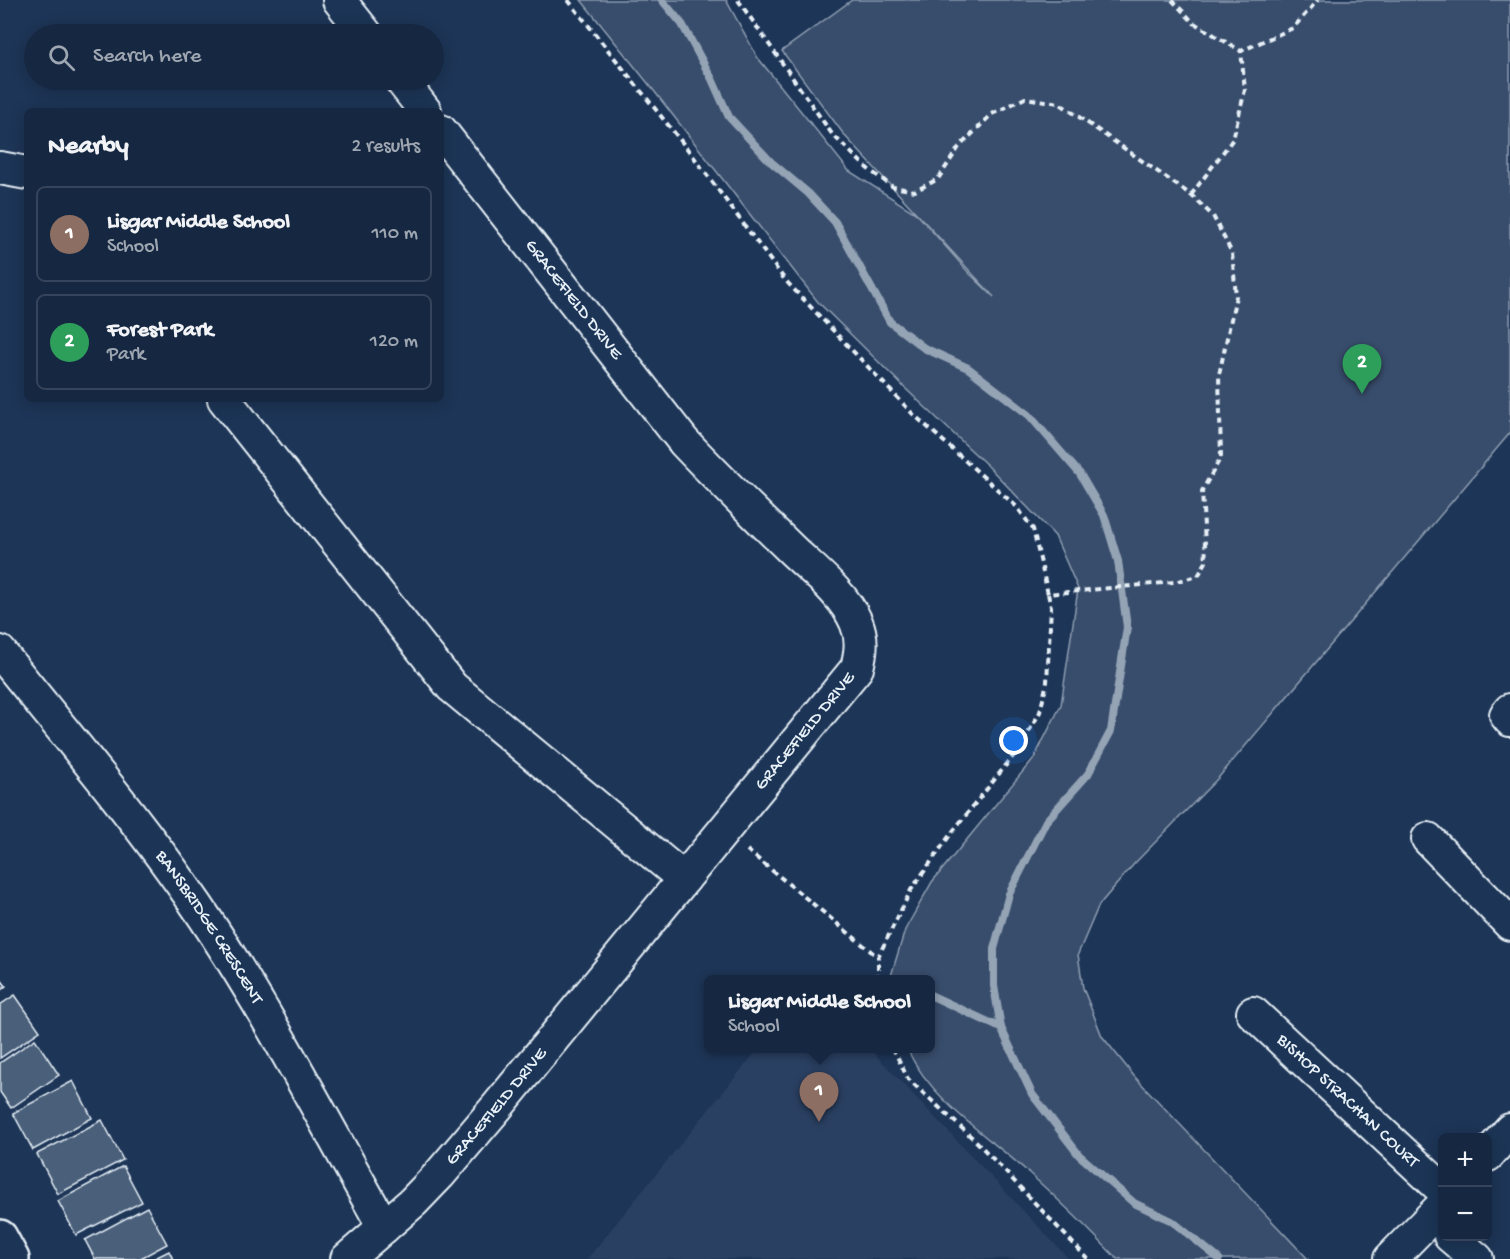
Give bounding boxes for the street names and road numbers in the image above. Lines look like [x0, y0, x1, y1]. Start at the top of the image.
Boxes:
street label: GRACEFIELD DRIVE [520, 236, 627, 365]
street label: GRACEFIELD DRIVE [751, 667, 860, 795]
street label: BANSBRIDGE CRESCENT [150, 846, 268, 1009]
street label: BISHOP STRACHAN COURT [1271, 1029, 1424, 1173]
street label: GRACEFIELD DRIVE [441, 1043, 552, 1170]

